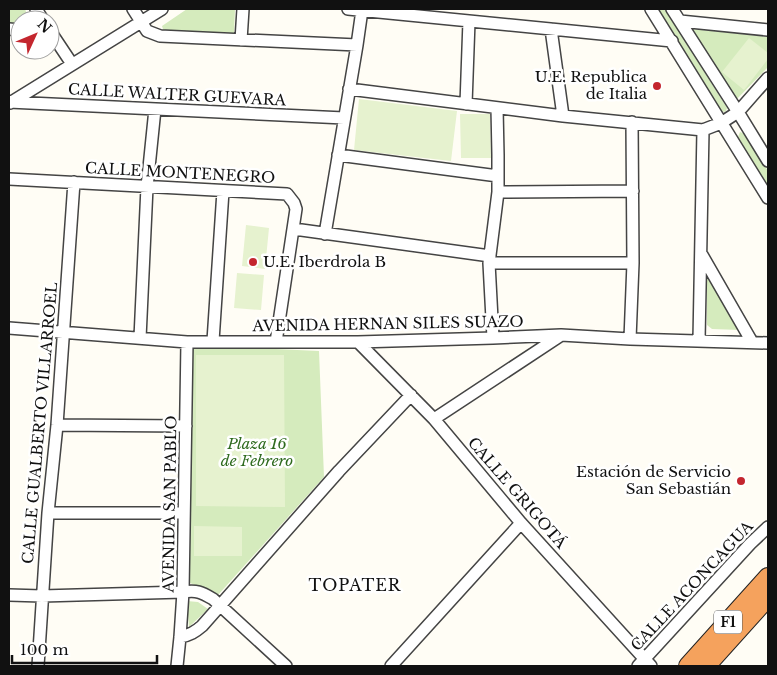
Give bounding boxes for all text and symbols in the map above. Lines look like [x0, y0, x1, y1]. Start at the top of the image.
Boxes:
north arrow [10, 10, 60, 60]
text: N [33, 15, 55, 37]
place label: U.E. Republica de Italia [535, 67, 648, 103]
street label: CALLE WALTER GUEVARA [67, 79, 287, 110]
marker: U.E. Republica de Italia [651, 80, 663, 92]
street label: CALLE MONTENEGRO [84, 158, 276, 187]
place label: U.E. Iberdrola B [263, 252, 386, 271]
marker: U.E. Iberdrola B [247, 256, 259, 268]
street label: CALLE GUALBERTO VILLARROEL [18, 281, 61, 565]
street label: AVENIDA HERNAN SILES SUAZO [251, 312, 524, 335]
street label: AVENIDA SAN PABLO [158, 415, 181, 594]
street label: CALLE GRIGOTÁ [464, 433, 571, 552]
park label: Plaza 16 de Febrero [221, 434, 293, 470]
place label: Estación de Servicio San Sebastián [576, 462, 731, 498]
marker: Estación de Servicio San Sebastián [735, 475, 747, 487]
street label: CALLE ACONCAGUA [626, 516, 757, 655]
district label: TOPATER [309, 575, 402, 595]
road number: F1 [714, 610, 742, 634]
scale bar [12, 632, 158, 664]
text: 100 m [20, 640, 69, 659]

